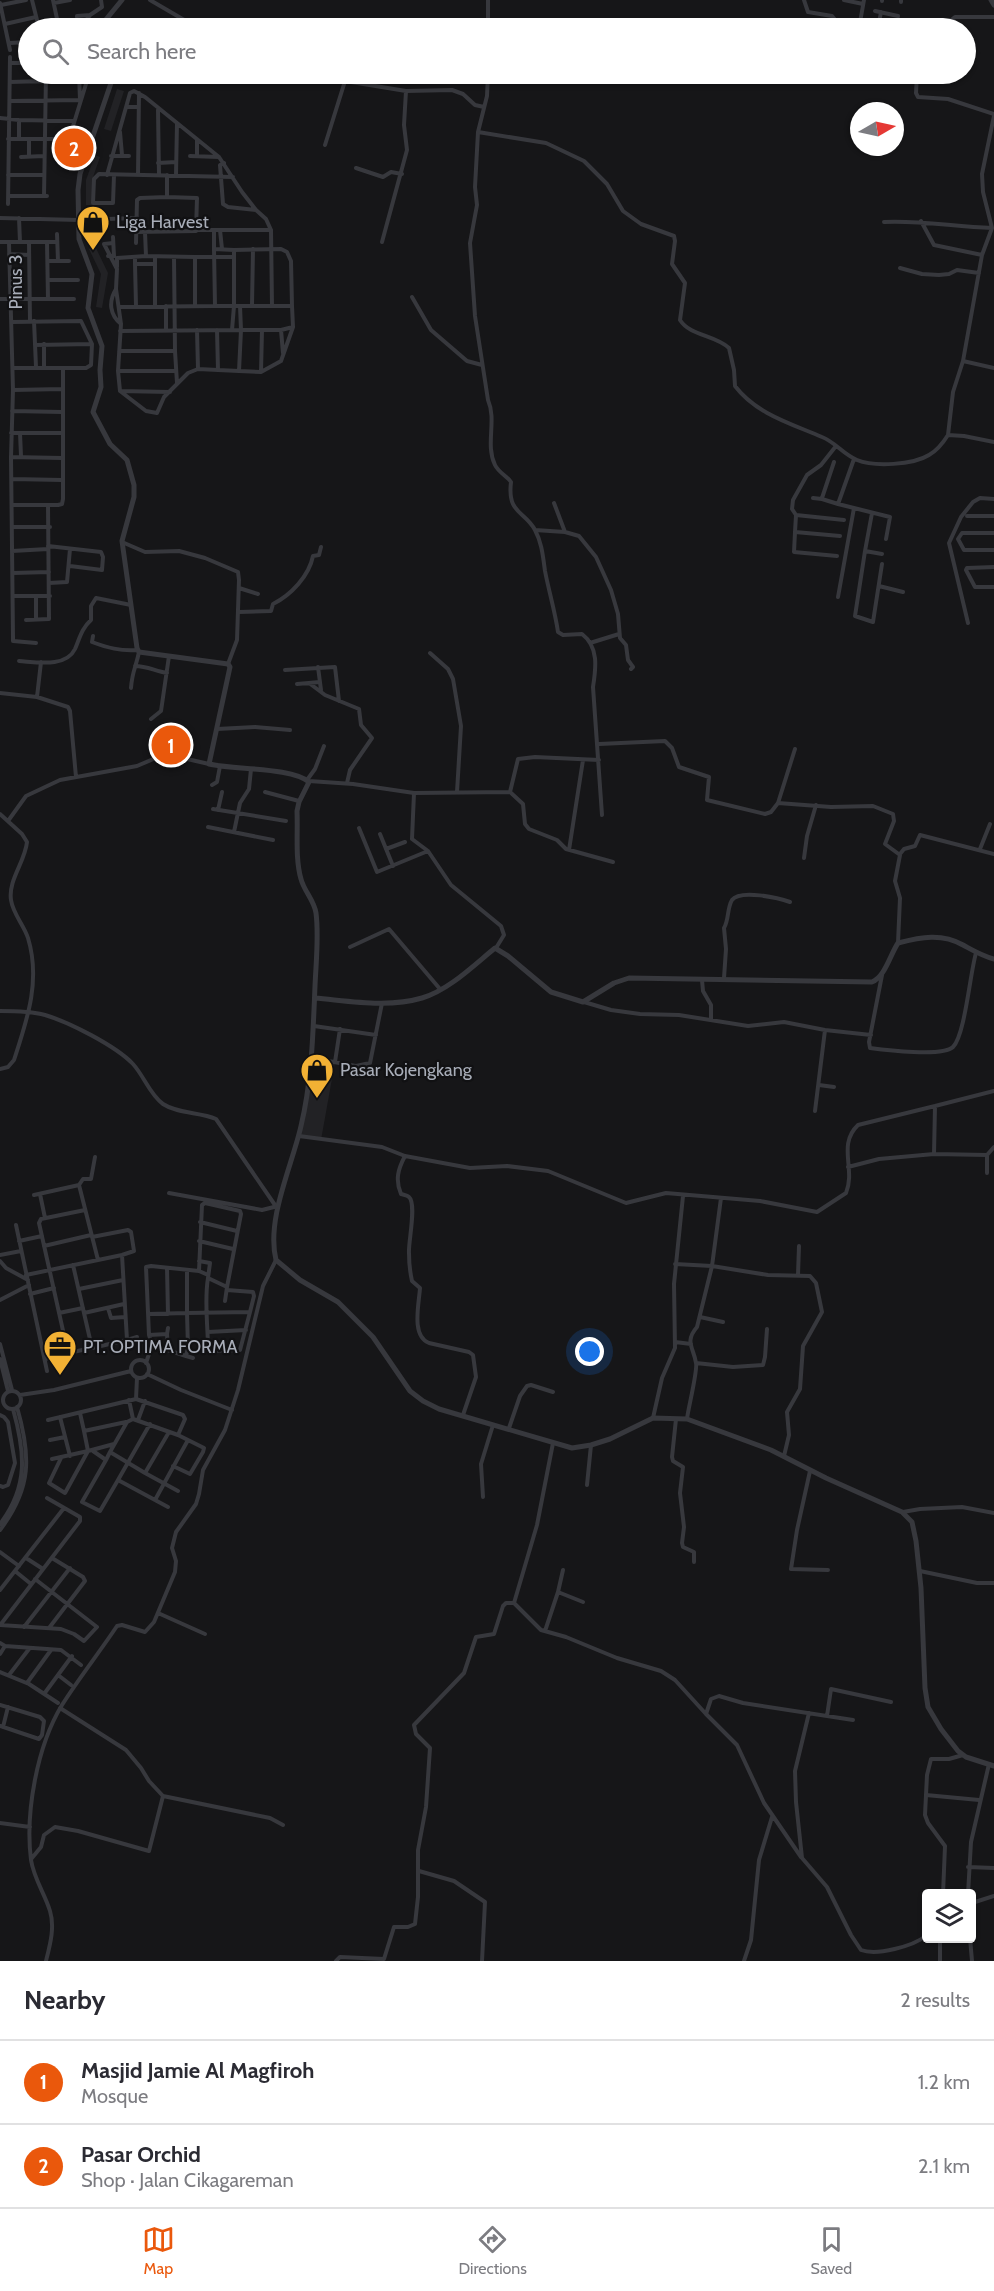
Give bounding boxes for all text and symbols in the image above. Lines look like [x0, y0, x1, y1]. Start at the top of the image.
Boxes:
search box [18, 18, 976, 84]
icon: search [39, 35, 72, 68]
text: Search here [87, 38, 196, 65]
north arrow [850, 102, 904, 156]
pin: 2 [54, 126, 94, 170]
shop icon: Liga Harvest [75, 204, 111, 251]
place label: Liga Harvest [116, 211, 209, 233]
street label: Pinus 3 [5, 255, 27, 309]
pin: 1 [152, 722, 190, 768]
shop icon: Pasar Kojengkang [299, 1052, 335, 1099]
place label: Pasar Kojengkang [340, 1059, 473, 1081]
office icon: PT. OPTIMA FORMA [42, 1329, 78, 1376]
place label: PT. OPTIMA FORMA [83, 1336, 238, 1358]
your location [575, 1337, 604, 1366]
map controls [922, 1889, 976, 1943]
button: layers [922, 1889, 976, 1943]
text: Nearby [24, 1984, 105, 2016]
text: 2 results [900, 1988, 970, 2012]
text: Masjid Jamie Al Magfiroh [81, 2057, 314, 2084]
text: 1 [40, 2070, 47, 2094]
text: 1.2 km [918, 2070, 970, 2094]
text: Mosque [81, 2084, 148, 2108]
text: Pasar Orchid [81, 2141, 201, 2168]
text: 2 [38, 2154, 49, 2178]
text: 2.1 km [918, 2154, 970, 2178]
text: Shop · Jalan Cikagareman [81, 2168, 294, 2192]
tab: Map [142, 2223, 175, 2278]
tab: Directions [459, 2223, 527, 2278]
tab: Saved [811, 2223, 852, 2278]

